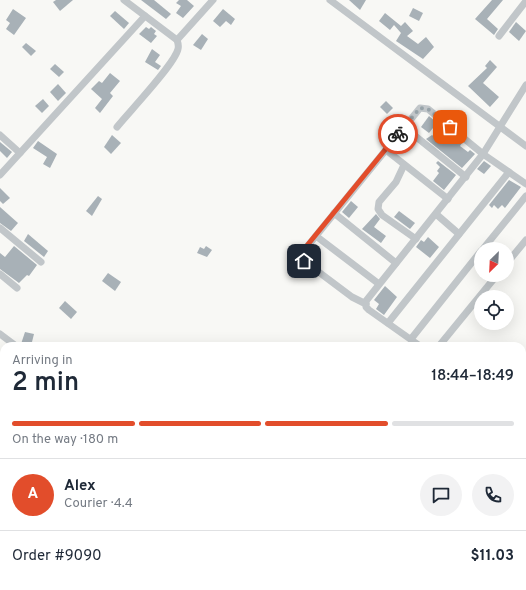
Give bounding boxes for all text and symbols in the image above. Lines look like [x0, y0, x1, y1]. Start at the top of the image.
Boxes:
pin [433, 110, 467, 144]
courier [378, 114, 418, 154]
icon: bag [439, 116, 461, 138]
icon: bike [387, 123, 409, 145]
north arrow [474, 242, 514, 282]
map controls [474, 242, 514, 330]
pin [287, 244, 321, 278]
icon: home [293, 250, 315, 272]
button: locate [474, 290, 514, 330]
text: Arriving in [12, 353, 73, 369]
text: 2 min [12, 367, 79, 400]
text: 18:44–18:49 [431, 367, 514, 386]
text: On the way · 180 m [12, 432, 118, 448]
button: chat [420, 474, 462, 516]
button: phone [472, 474, 514, 516]
text: Alex [64, 477, 96, 496]
text: A [28, 485, 38, 504]
text: Courier · 4.4 [64, 496, 133, 512]
text: Order #9090 [12, 547, 102, 566]
text: $11.03 [470, 547, 514, 566]

